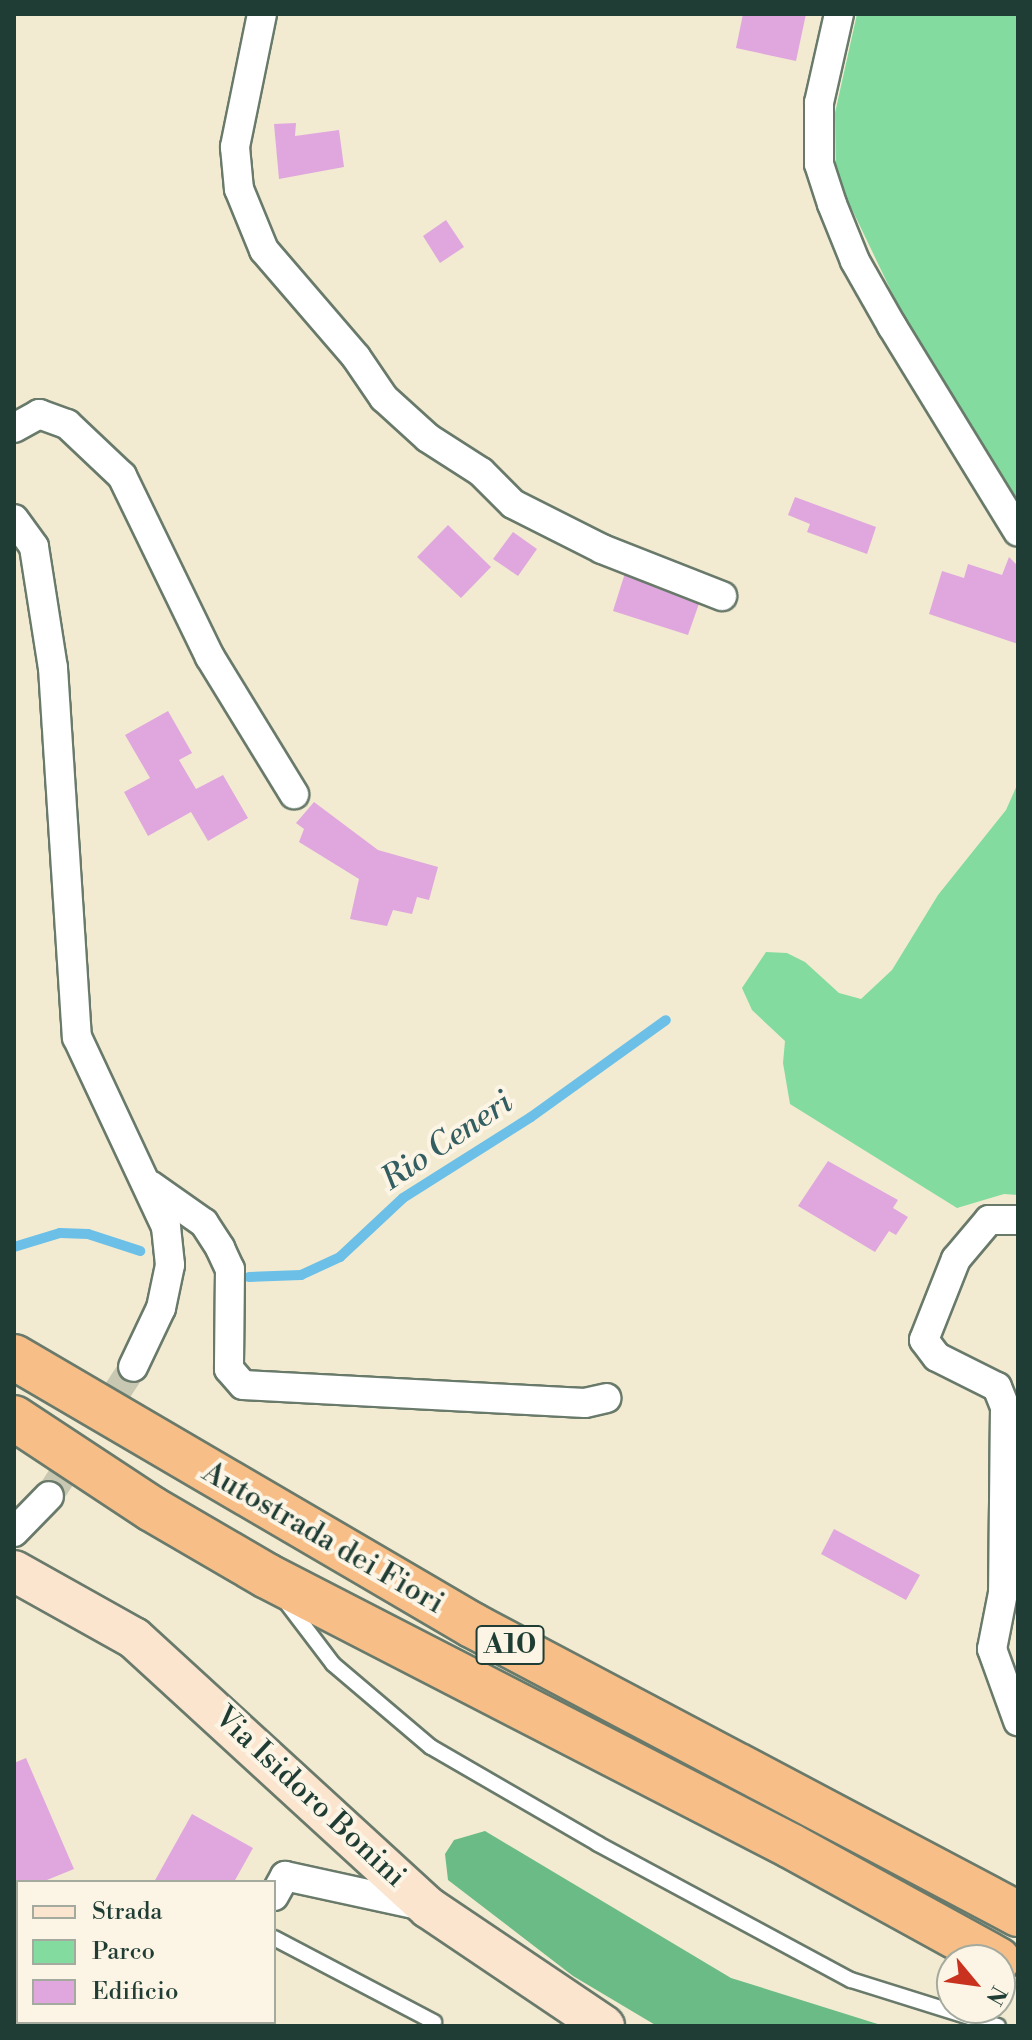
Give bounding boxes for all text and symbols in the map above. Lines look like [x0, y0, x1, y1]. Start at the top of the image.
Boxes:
water label: Rio Ceneri [374, 1083, 520, 1199]
street label: Autostrada dei Fiori [196, 1454, 450, 1622]
road number: A10 [474, 1621, 546, 1669]
street label: Via Isidoro Bonini [207, 1699, 413, 1895]
legend [16, 1880, 276, 2024]
text: Strada [92, 1897, 162, 1927]
text: Parco [92, 1937, 155, 1967]
north arrow [936, 1944, 1016, 2024]
text: Edificio [92, 1977, 178, 2007]
text: N [980, 1981, 1012, 2009]

